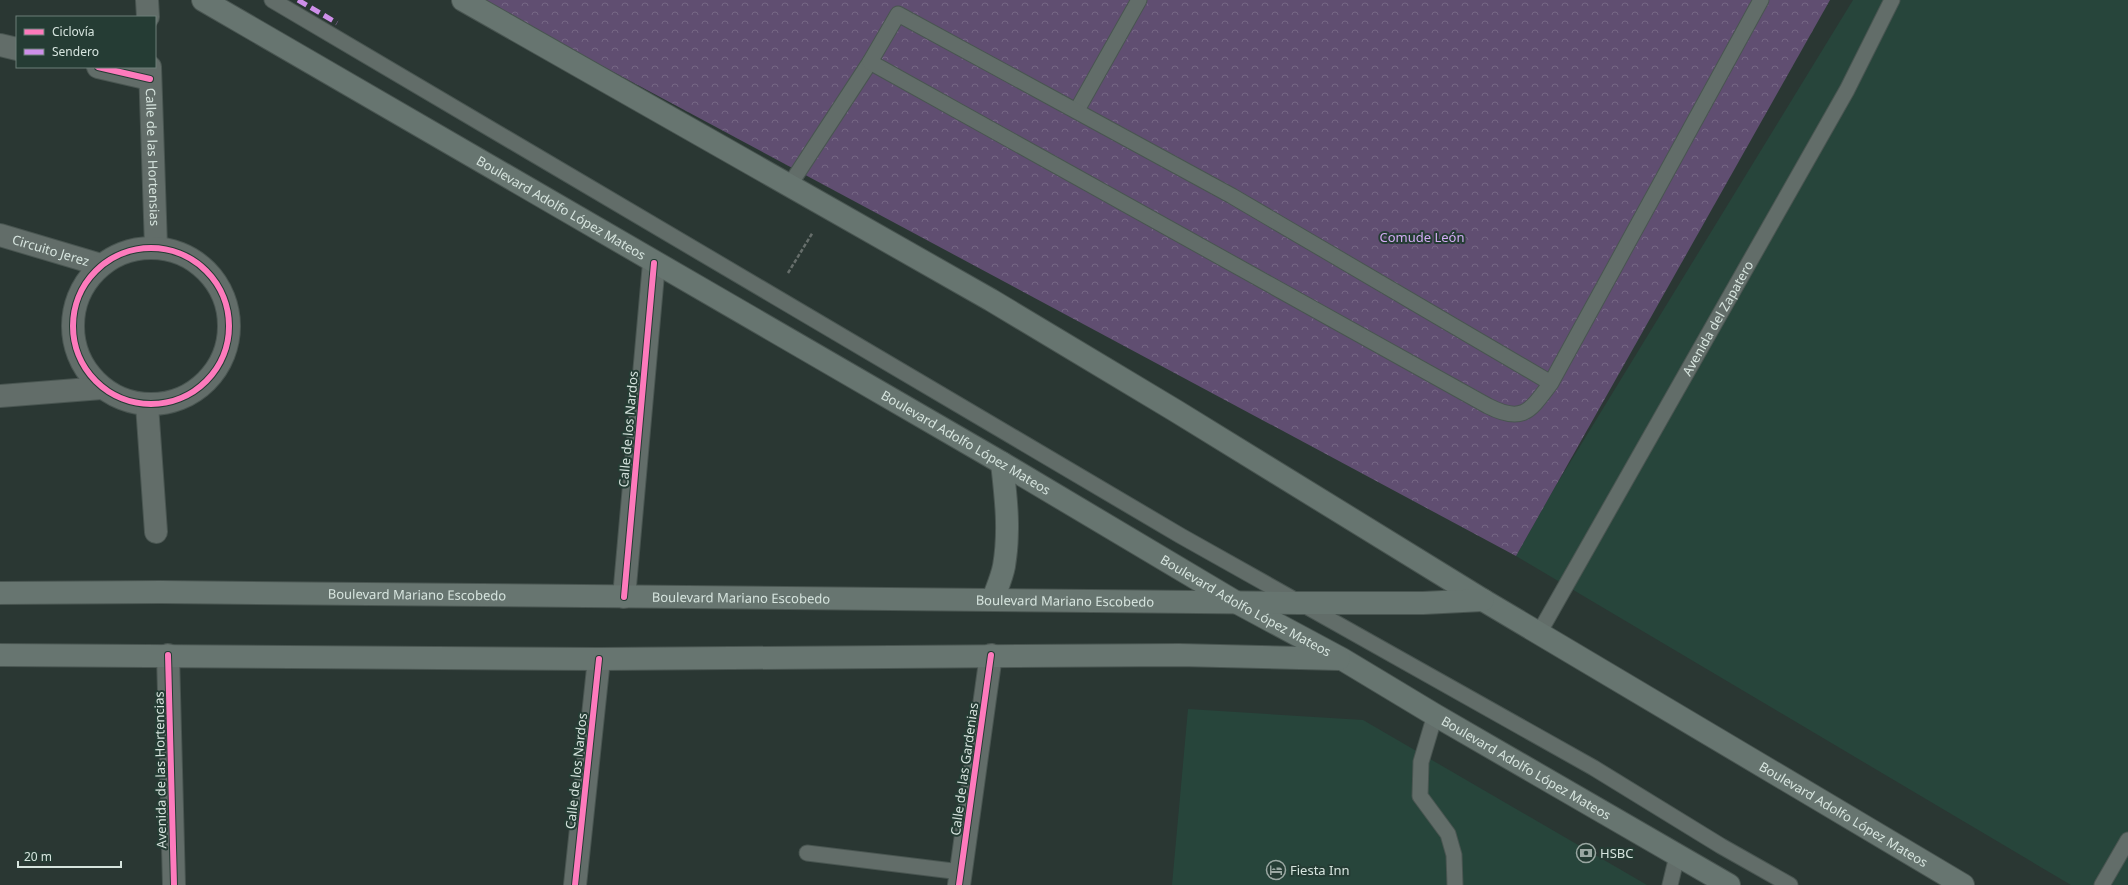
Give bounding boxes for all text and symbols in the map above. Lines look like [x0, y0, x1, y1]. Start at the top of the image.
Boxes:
legend [16, 16, 156, 68]
text: Ciclovía [52, 23, 94, 40]
text: Sendero [52, 43, 99, 60]
street label: Calle de las Hortensias [142, 88, 164, 226]
street label: Boulevard Adolfo López Mateos [473, 151, 649, 264]
park label: Comude León [1379, 228, 1465, 246]
street label: Circuito Jerez [10, 230, 92, 270]
street label: Avenida del Zapatero [1678, 257, 1757, 379]
street label: Calle de los Nardos [614, 370, 642, 488]
street label: Boulevard Adolfo López Mateos [878, 386, 1054, 499]
street label: Boulevard Adolfo López Mateos [1157, 550, 1334, 661]
street label: Boulevard Mariano Escobedo [328, 585, 506, 604]
street label: Boulevard Mariano Escobedo [652, 588, 830, 607]
street label: Boulevard Mariano Escobedo [976, 591, 1154, 611]
street label: Avenida de las Hortencias [150, 691, 170, 849]
street label: Calle de las Gardenias [946, 701, 982, 837]
street label: Calle de los Nardos [561, 712, 591, 830]
street label: Boulevard Adolfo López Mateos [1438, 712, 1614, 824]
street label: Boulevard Adolfo López Mateos [1756, 757, 1931, 871]
bank icon: HSBC [1575, 842, 1597, 864]
scale bar [18, 843, 121, 869]
place label: HSBC [1600, 844, 1633, 862]
text: 20 m [24, 848, 52, 865]
hotel icon: Fiesta Inn [1265, 859, 1287, 881]
place label: Fiesta Inn [1290, 861, 1350, 879]

